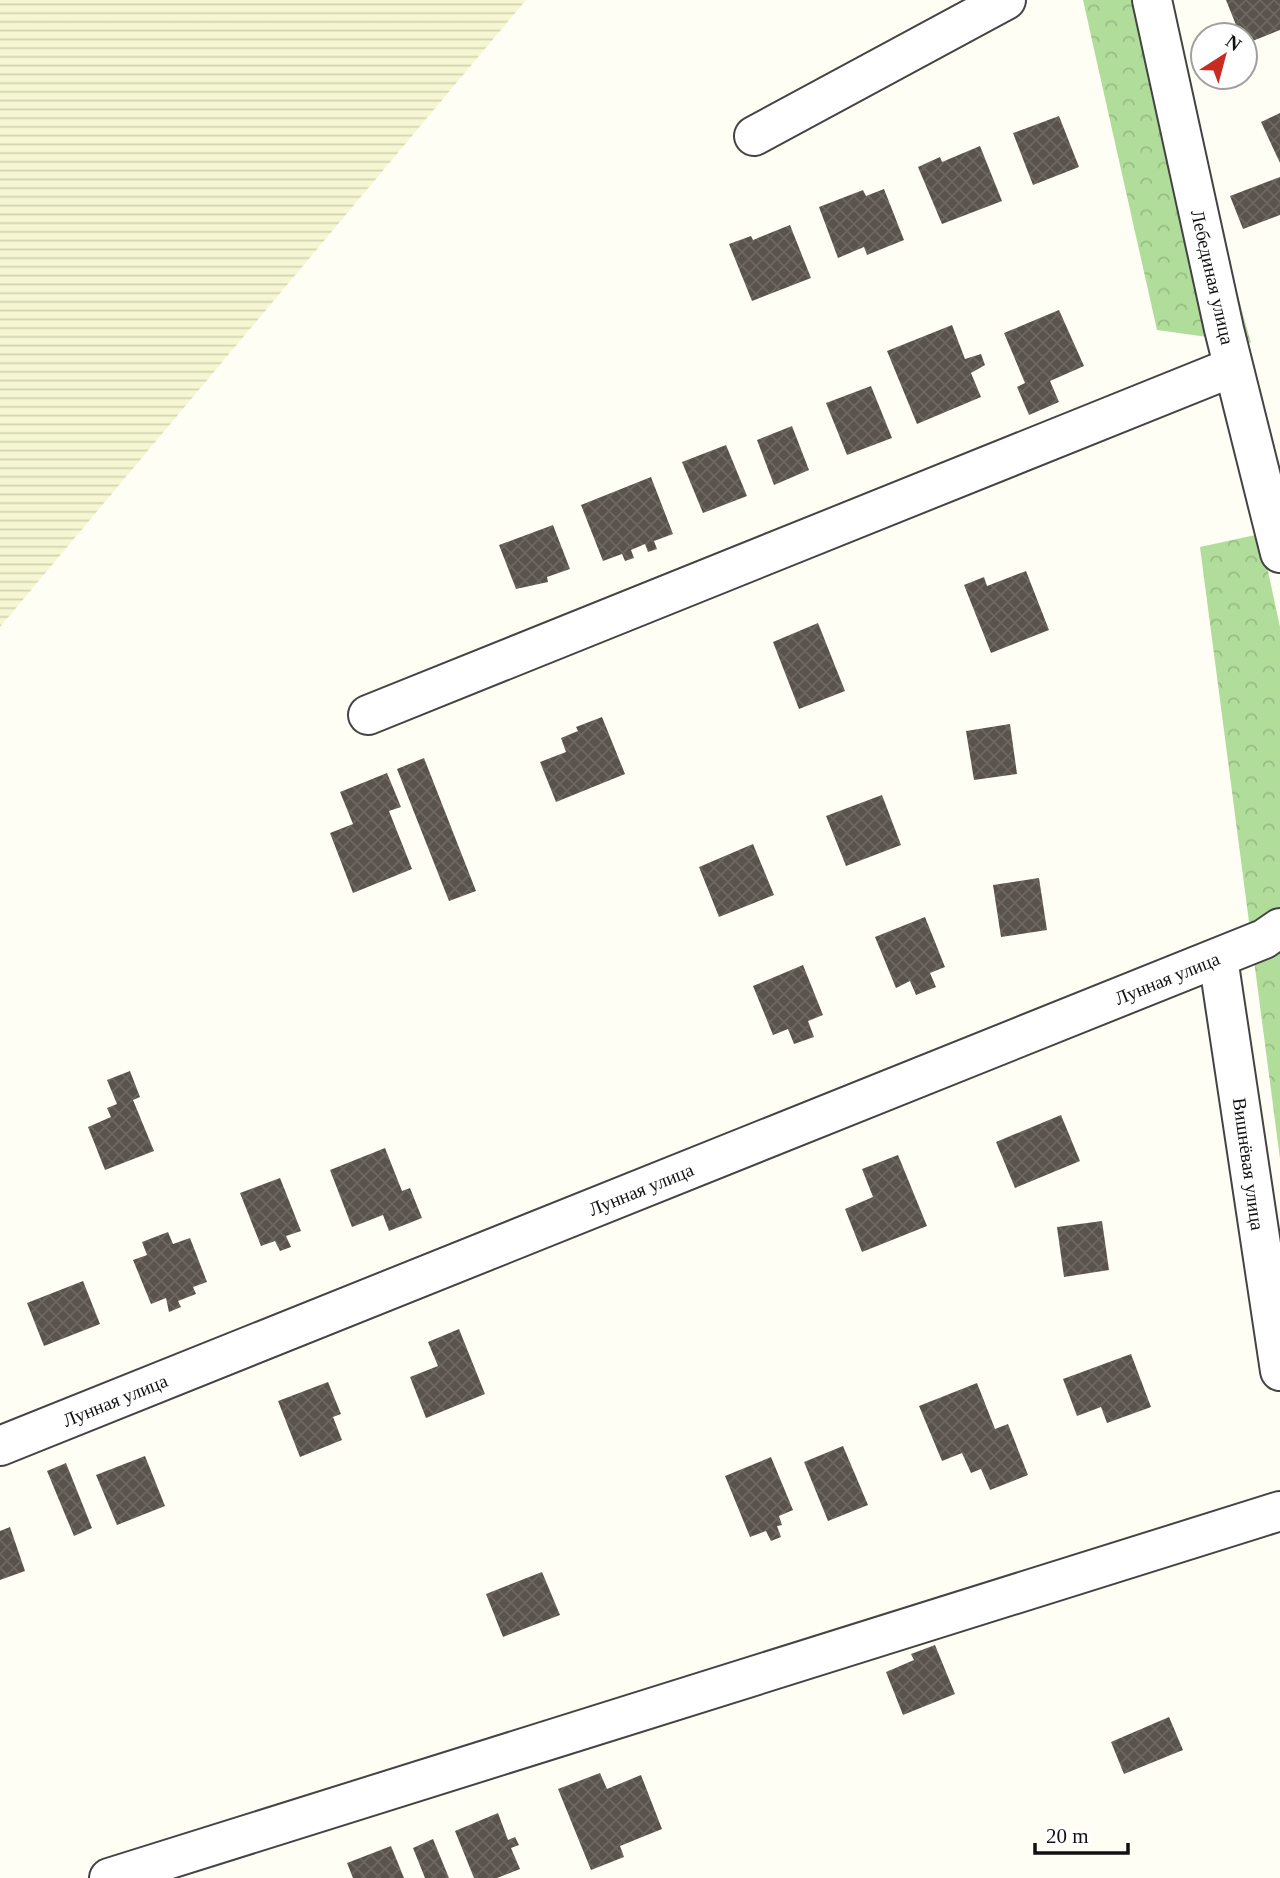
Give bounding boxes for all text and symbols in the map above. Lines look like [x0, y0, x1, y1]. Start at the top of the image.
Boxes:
north arrow [1189, 21, 1259, 91]
text: N [1222, 30, 1246, 55]
street label: Лебединая улица [1187, 208, 1238, 347]
street label: Лунная улица [1112, 948, 1223, 1009]
street label: Вишнёвая улица [1229, 1096, 1268, 1232]
street label: Лунная улица [586, 1159, 697, 1220]
street label: Лунная улица [60, 1370, 171, 1431]
scale bar [1035, 1812, 1128, 1856]
text: 20 m [1046, 1824, 1089, 1848]

